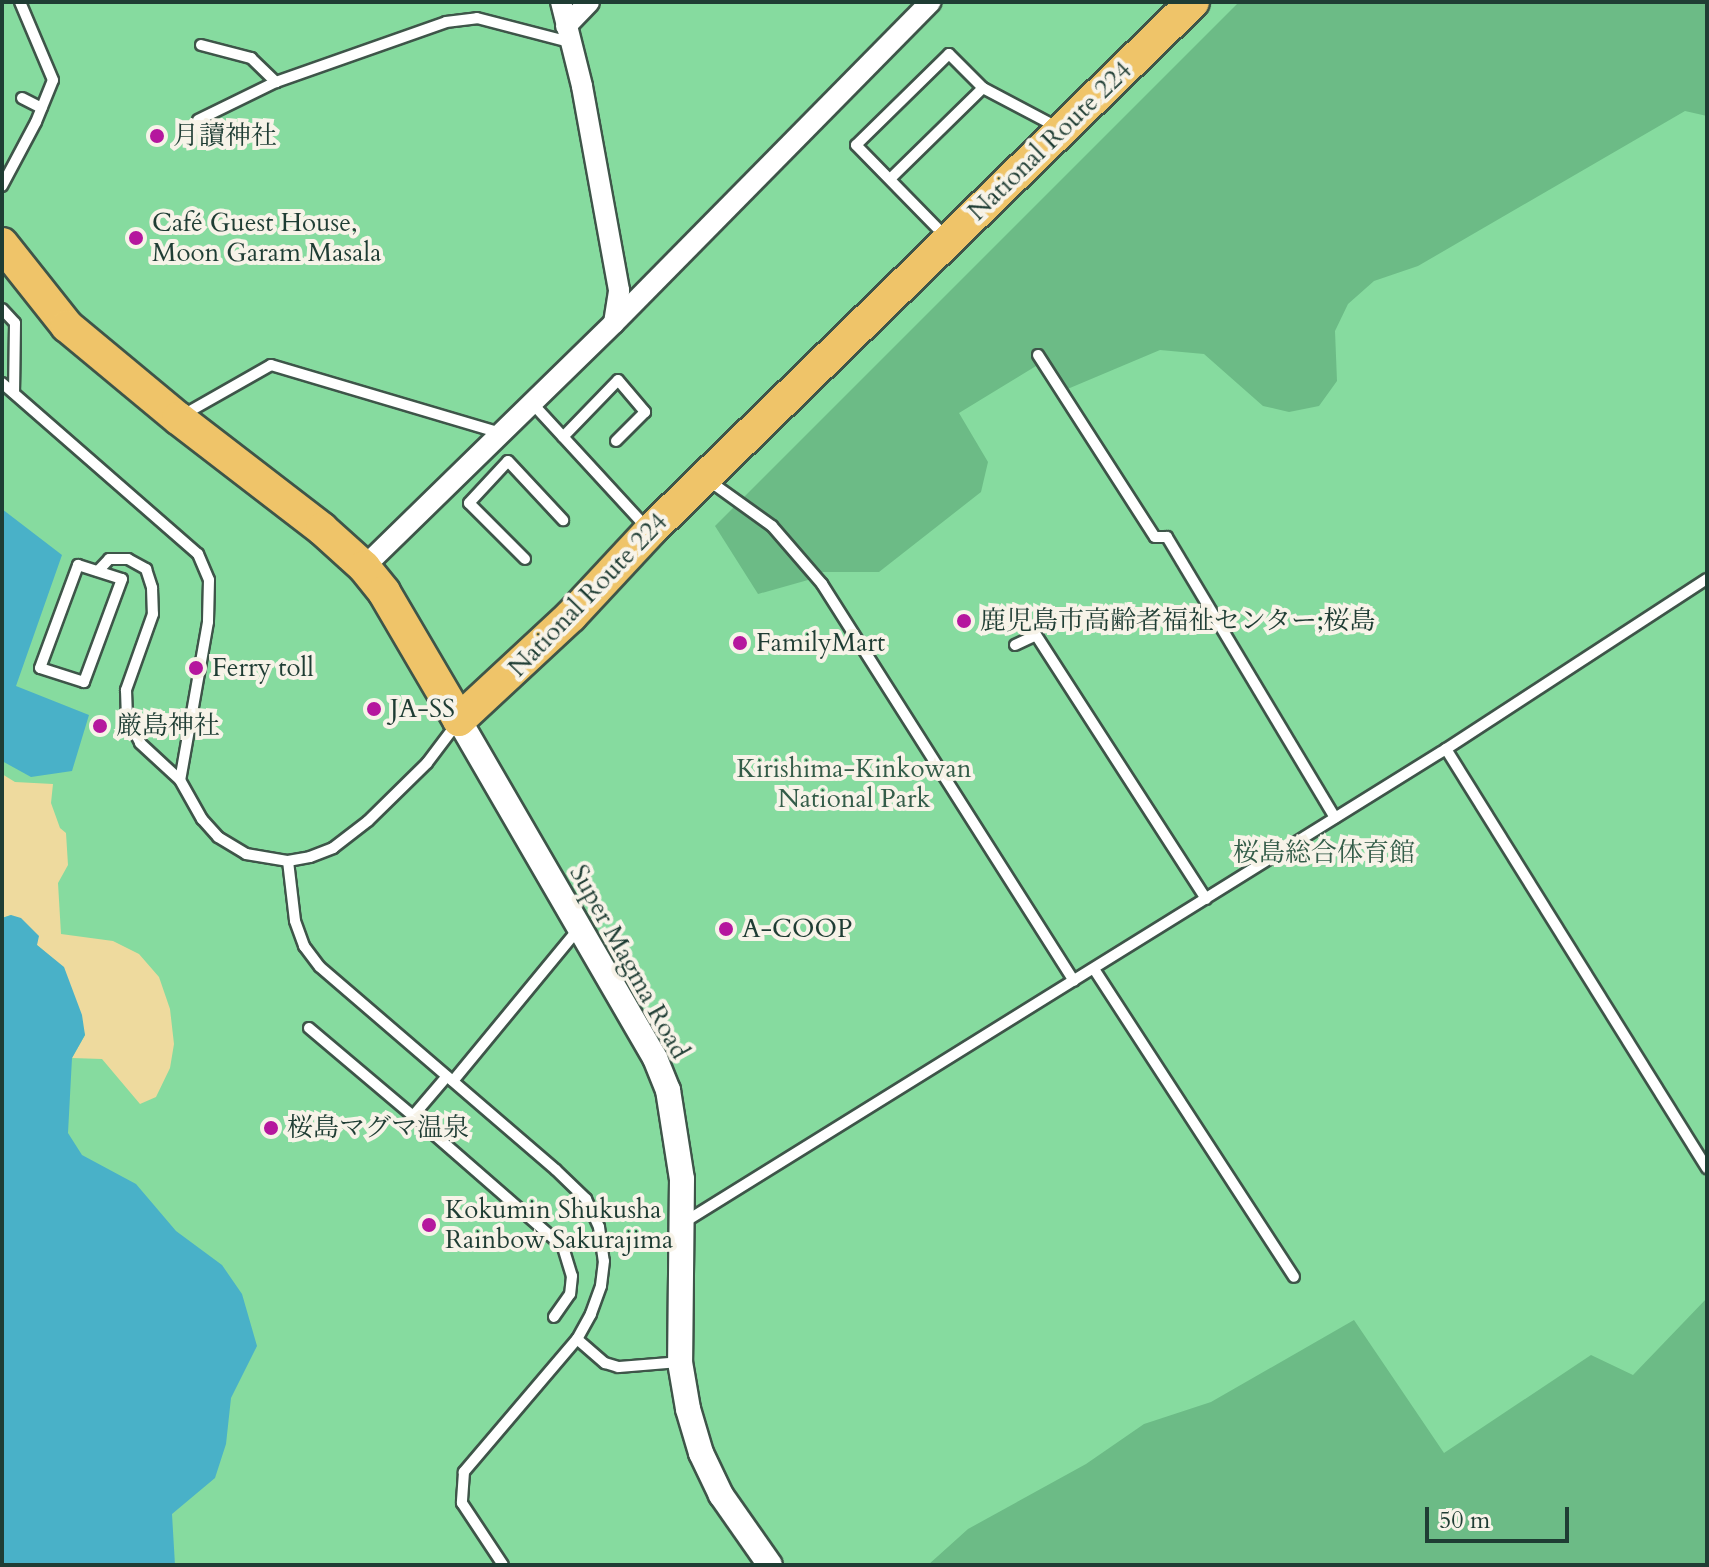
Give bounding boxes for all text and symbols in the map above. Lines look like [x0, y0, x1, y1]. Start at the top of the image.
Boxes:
street label: National Route 224 [962, 55, 1138, 227]
place label: 月讀神社 [173, 120, 277, 152]
marker: 月讀神社 [148, 127, 166, 145]
place label: Café Guest House, Moon Garam Masala [152, 207, 381, 268]
marker: Café Guest House, Moon Garam Masala [127, 229, 145, 247]
street label: National Route 224 [502, 507, 674, 683]
place label: 鹿児島市高齢者福祉センター;桜島 [980, 605, 1377, 637]
marker: 鹿児島市高齢者福祉センター;桜島 [955, 612, 973, 630]
place label: FamilyMart [756, 627, 885, 659]
marker: FamilyMart [731, 634, 749, 652]
place label: Ferry toll [212, 652, 314, 684]
marker: Ferry toll [187, 659, 205, 677]
place label: JA-SS [390, 693, 455, 725]
marker: JA-SS [365, 700, 383, 718]
place label: 厳島神社 [116, 710, 220, 742]
marker: 厳島神社 [91, 717, 109, 735]
park label: Kirishima-Kinkowan National Park [737, 753, 971, 814]
park label: 桜島総合体育館 [1233, 837, 1415, 869]
street label: Super Magma Road [563, 860, 695, 1064]
place label: A-COOP [742, 913, 852, 945]
marker: A-COOP [717, 920, 735, 938]
place label: 桜島マグマ温泉 [287, 1112, 469, 1144]
marker: 桜島マグマ温泉 [262, 1119, 280, 1137]
place label: Kokumin Shukusha Rainbow Sakurajima [445, 1194, 673, 1256]
marker: Kokumin Shukusha Rainbow Sakurajima [420, 1216, 438, 1234]
scale bar [1429, 1491, 1573, 1541]
text: 50 m [1439, 1504, 1490, 1537]

